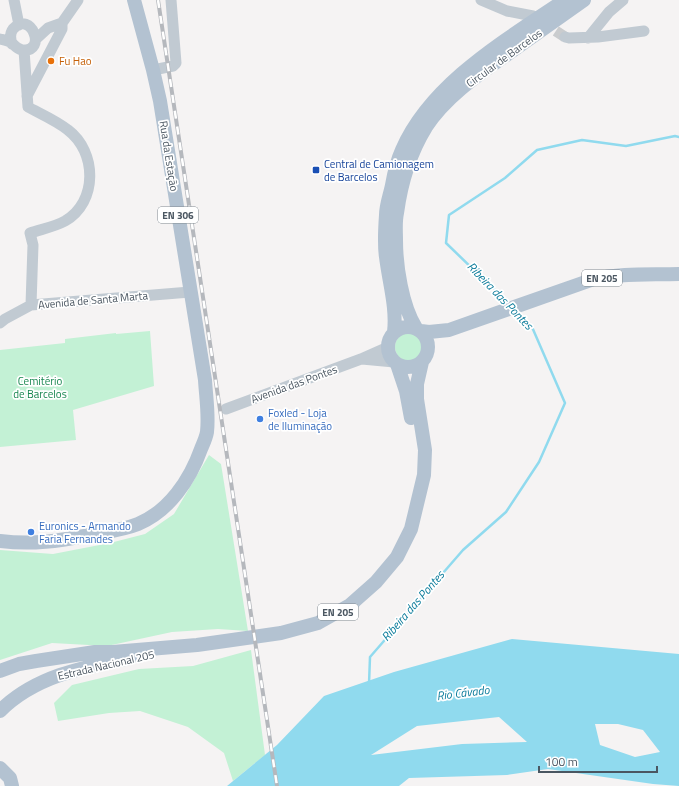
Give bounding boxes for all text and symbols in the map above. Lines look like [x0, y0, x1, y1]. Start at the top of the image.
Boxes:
street label: Circular de Barcelos [463, 25, 545, 91]
place label: Fu Hao [59, 53, 92, 69]
marker: Fu Hao [46, 56, 56, 66]
street label: Rua da Estação [156, 120, 182, 192]
place label: Central de Camionagem de Barcelos [324, 156, 434, 185]
marker: Central de Camionagem de Barcelos [311, 165, 321, 175]
road number: EN 306 [158, 207, 198, 223]
water label: Ribeira das Pontes [463, 257, 538, 335]
road number: EN 205 [582, 270, 622, 286]
street label: Avenida de Santa Marta [37, 287, 149, 313]
street label: Avenida das Pontes [249, 361, 339, 407]
park label: Cemitério de Barcelos [13, 373, 67, 402]
place label: Foxled - Loja de Iluminação [268, 405, 332, 434]
marker: Foxled - Loja de Iluminação [255, 414, 265, 424]
place label: Euronics - Armando Faria Fernandes [39, 518, 131, 547]
marker: Euronics - Armando Faria Fernandes [26, 527, 36, 537]
water label: Ribeira das Pontes [377, 566, 449, 645]
road number: EN 205 [318, 604, 358, 620]
street label: Estrada Nacional 205 [56, 646, 156, 684]
water label: Rio Cávado [435, 680, 491, 705]
scale bar [539, 748, 657, 774]
text: 100 m [545, 752, 578, 771]

